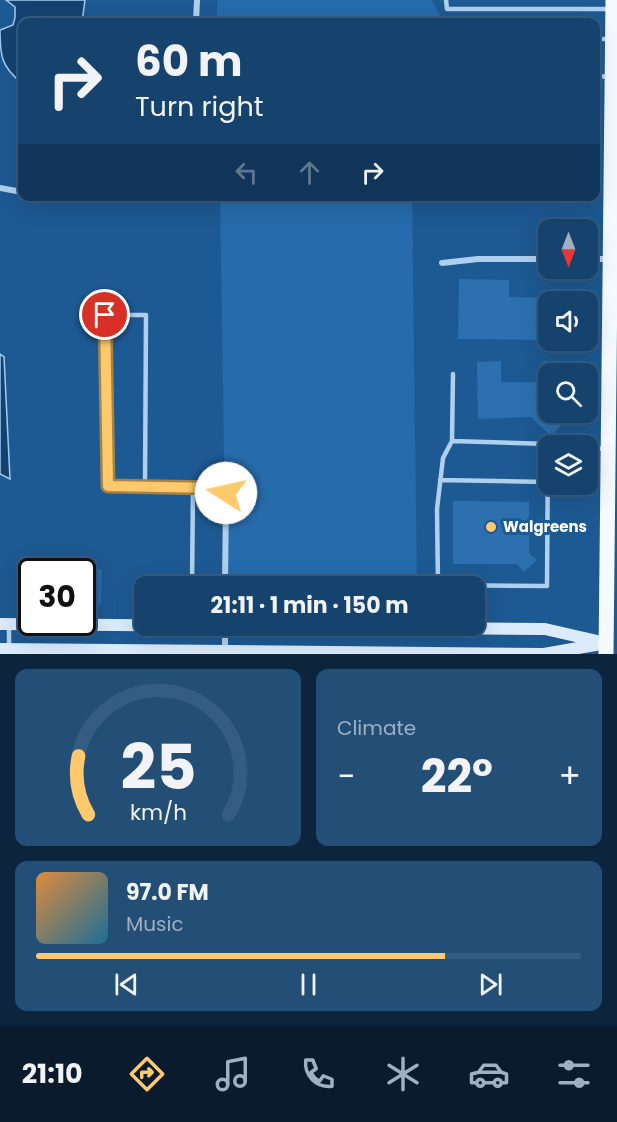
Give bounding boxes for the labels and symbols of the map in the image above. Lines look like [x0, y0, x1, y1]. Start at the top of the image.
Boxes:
north arrow [538, 219, 598, 279]
pin [79, 289, 130, 340]
position arrow [194, 461, 258, 525]
place label: Walgreens [503, 516, 587, 537]
marker: Walgreens [484, 520, 498, 534]
speed limit sign: 30 [18, 558, 96, 636]

